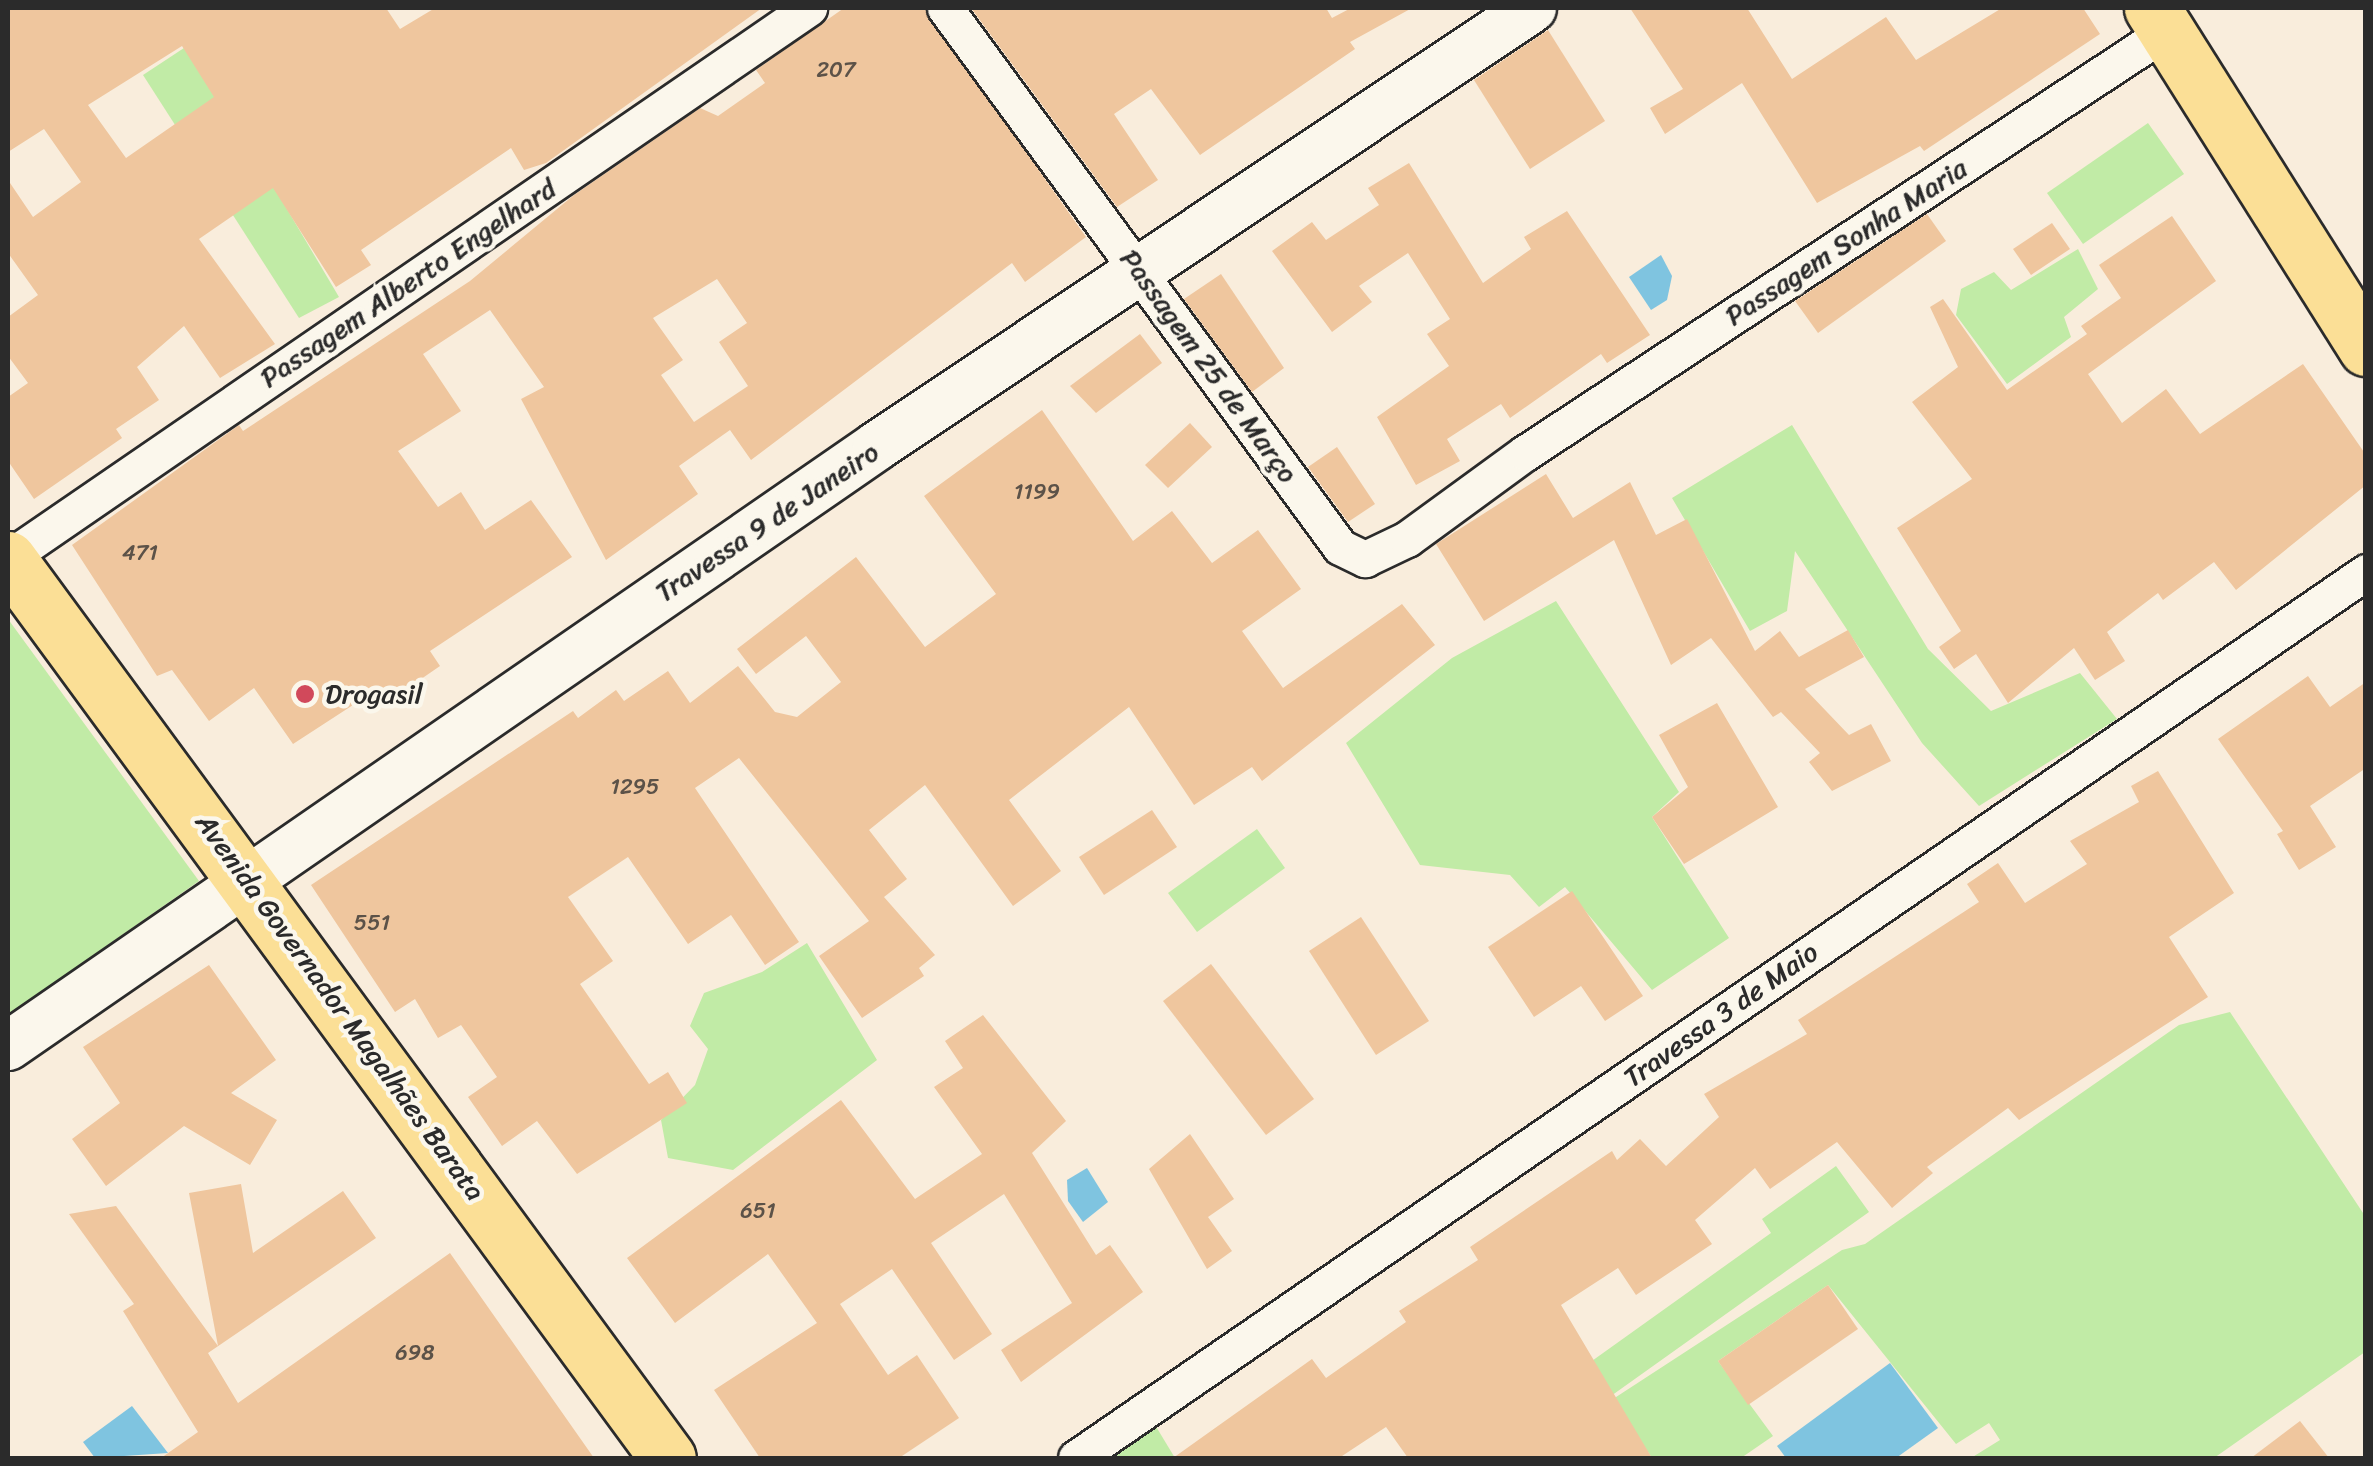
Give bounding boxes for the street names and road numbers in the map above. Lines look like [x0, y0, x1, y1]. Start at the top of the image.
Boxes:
street label: Passagem Sonha Maria [1719, 152, 1973, 332]
street label: Passagem Alberto Engelhard [253, 171, 563, 395]
street label: Passagem 25 de Março [1113, 243, 1305, 489]
street label: Travessa 9 de Janeiro [649, 435, 885, 609]
street label: Avenida Governador Magalhães Barata [188, 806, 492, 1208]
street label: Travessa 3 de Maio [1617, 935, 1825, 1095]

